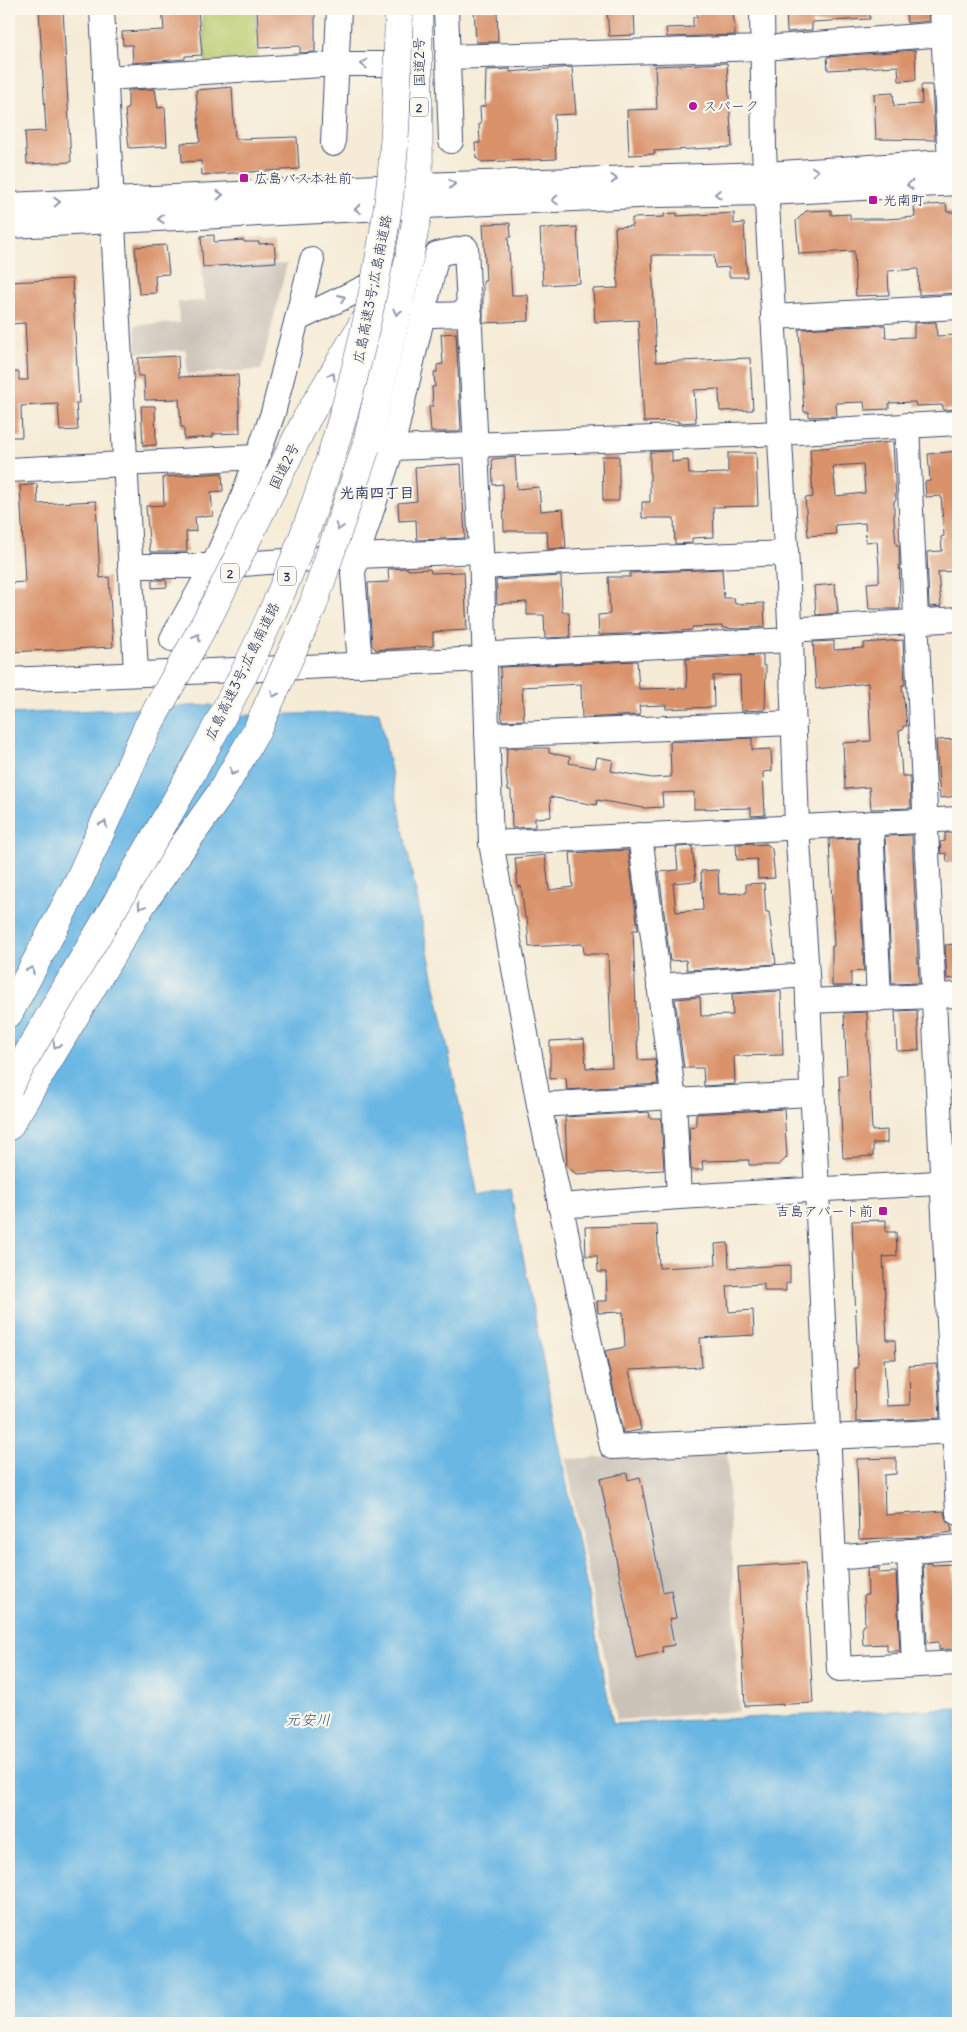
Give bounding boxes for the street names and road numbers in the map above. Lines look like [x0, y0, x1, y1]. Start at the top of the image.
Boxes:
street label: 国道2号 [410, 37, 428, 87]
road number: 2 [410, 98, 428, 116]
street label: 広島高速3号;広島南道路 [349, 213, 395, 365]
street label: 国道2号 [265, 440, 303, 492]
road number: 2 [221, 564, 239, 582]
road number: 3 [278, 566, 296, 586]
street label: 広島高速3号;広島南道路 [201, 599, 283, 743]

